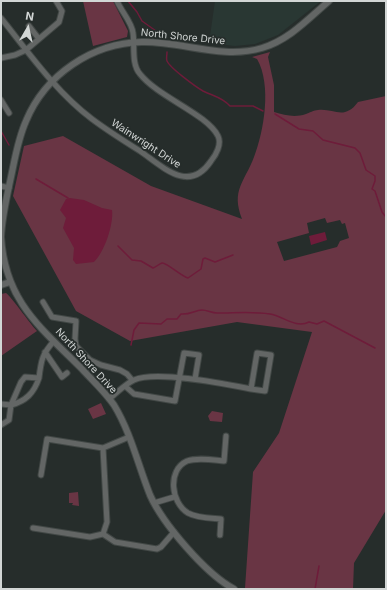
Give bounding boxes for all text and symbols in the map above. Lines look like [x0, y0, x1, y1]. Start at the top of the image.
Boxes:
north arrow [8, 8, 48, 48]
text: N [25, 9, 35, 24]
street label: North Shore Drive [140, 27, 226, 47]
street label: Wainwright Drive [109, 117, 183, 171]
street label: North Shore Drive [53, 326, 119, 396]

